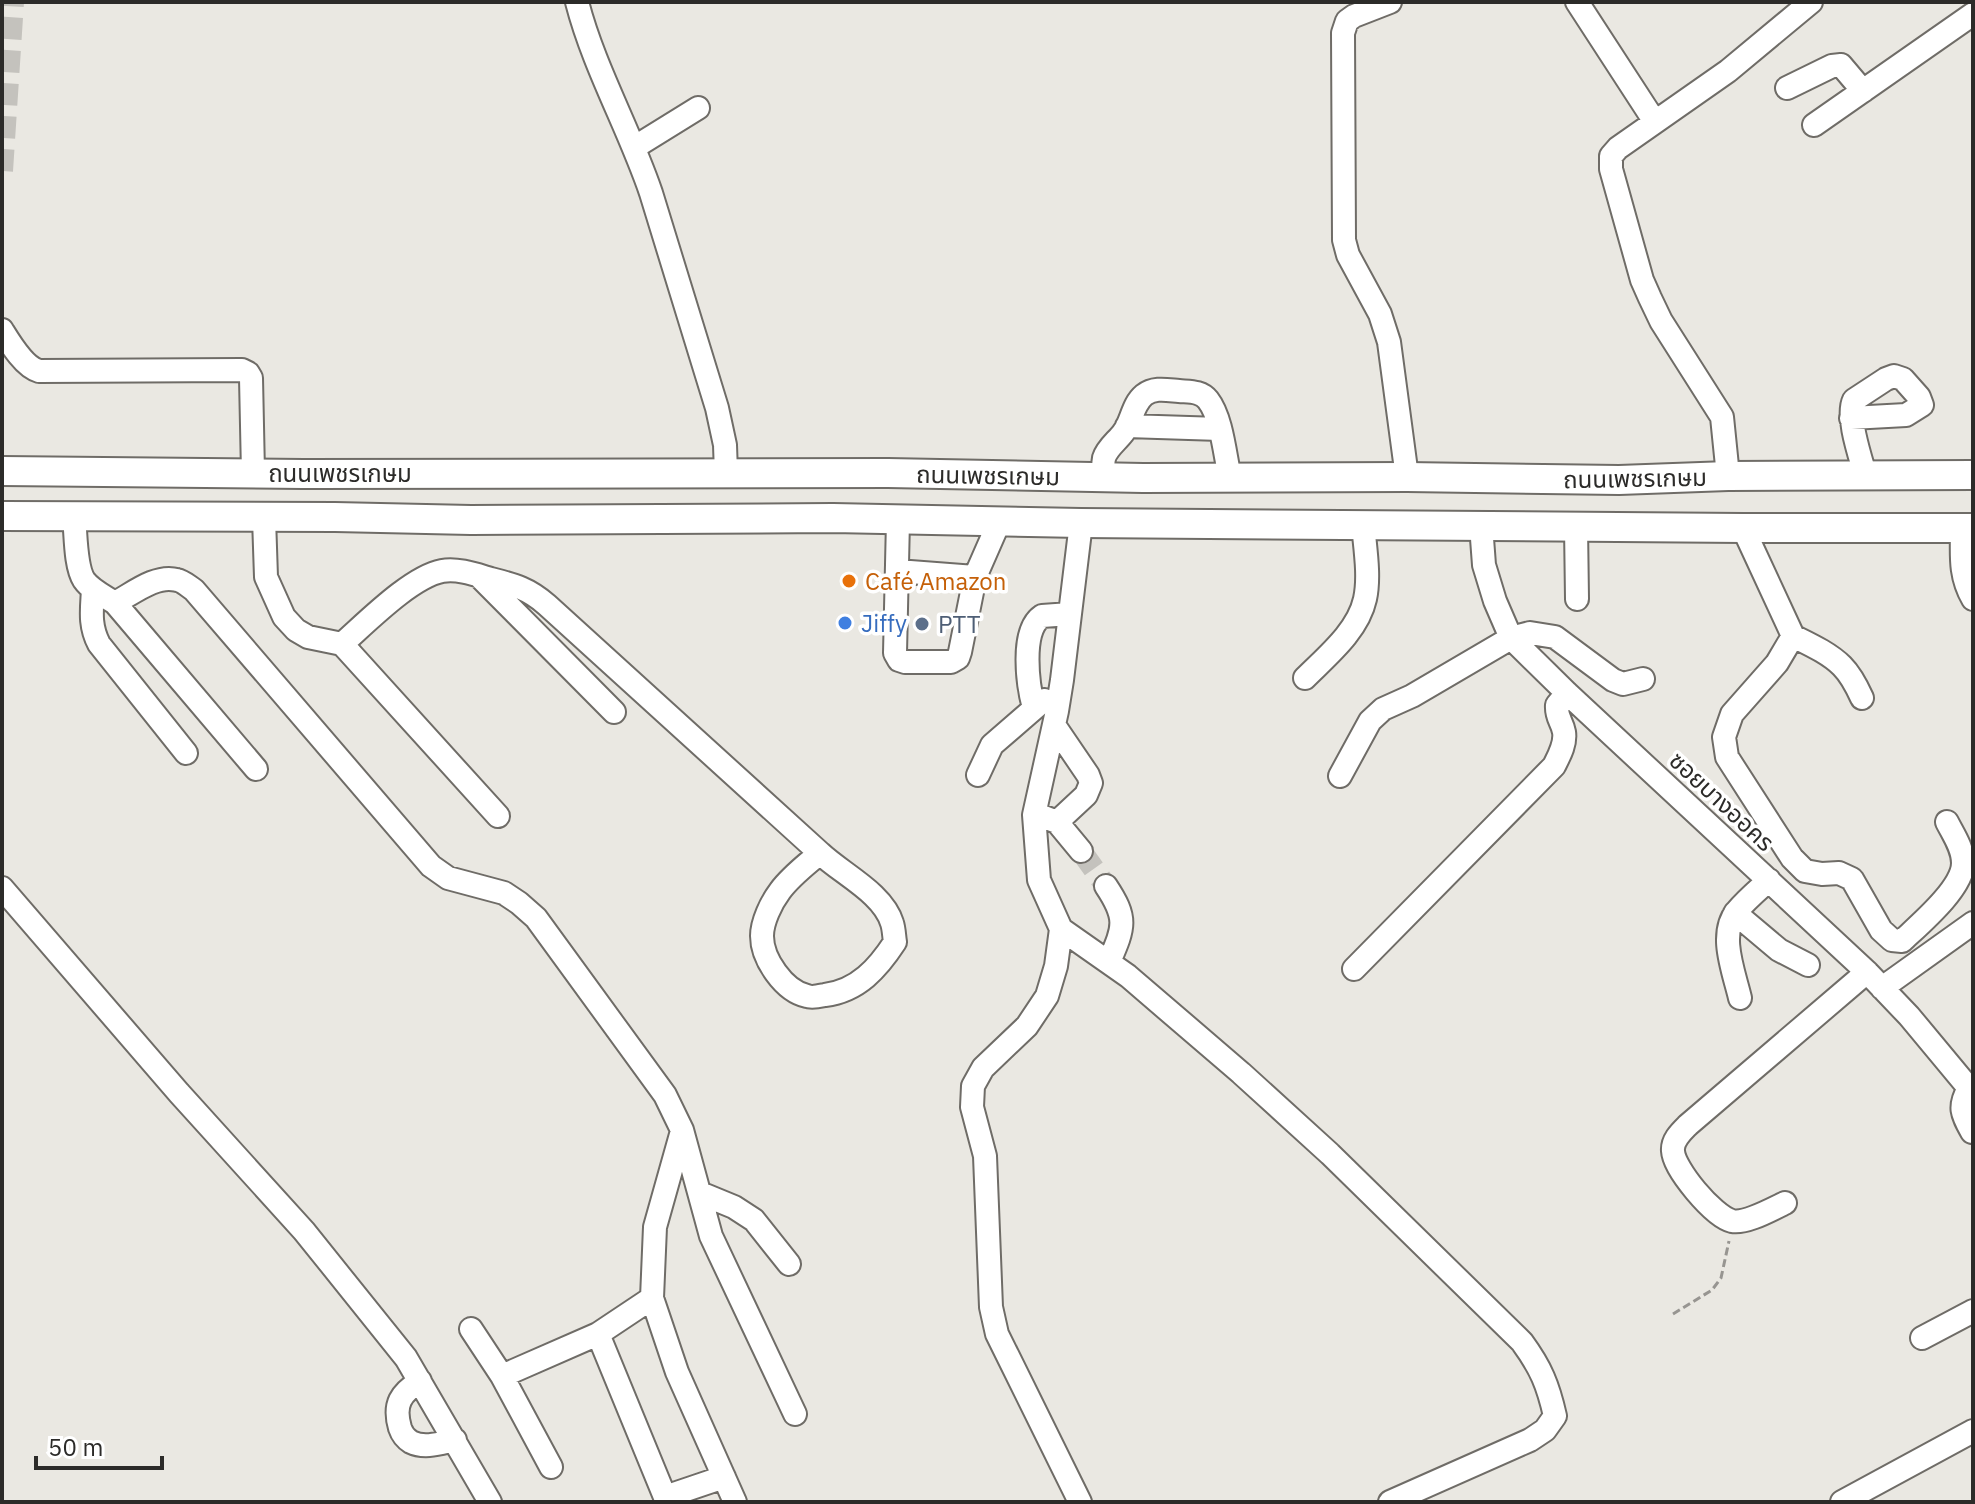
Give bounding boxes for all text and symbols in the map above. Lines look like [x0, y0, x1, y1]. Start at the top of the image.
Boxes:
street label: ถนนเพชรเกษม [268, 457, 412, 489]
street label: ถนนเพชรเกษม [916, 458, 1060, 492]
street label: ถนนเพชรเกษม [1563, 461, 1707, 495]
place label: Café Amazon [865, 565, 1006, 597]
marker: Café Amazon [840, 572, 858, 590]
place label: Jiffy [861, 607, 907, 639]
place label: PTT [938, 608, 981, 640]
marker: Jiffy [836, 614, 854, 632]
marker: PTT [913, 615, 931, 633]
street label: ซอยบางออคร [1663, 744, 1781, 858]
scale bar [36, 1420, 162, 1470]
text: 50 m [48, 1431, 103, 1463]

